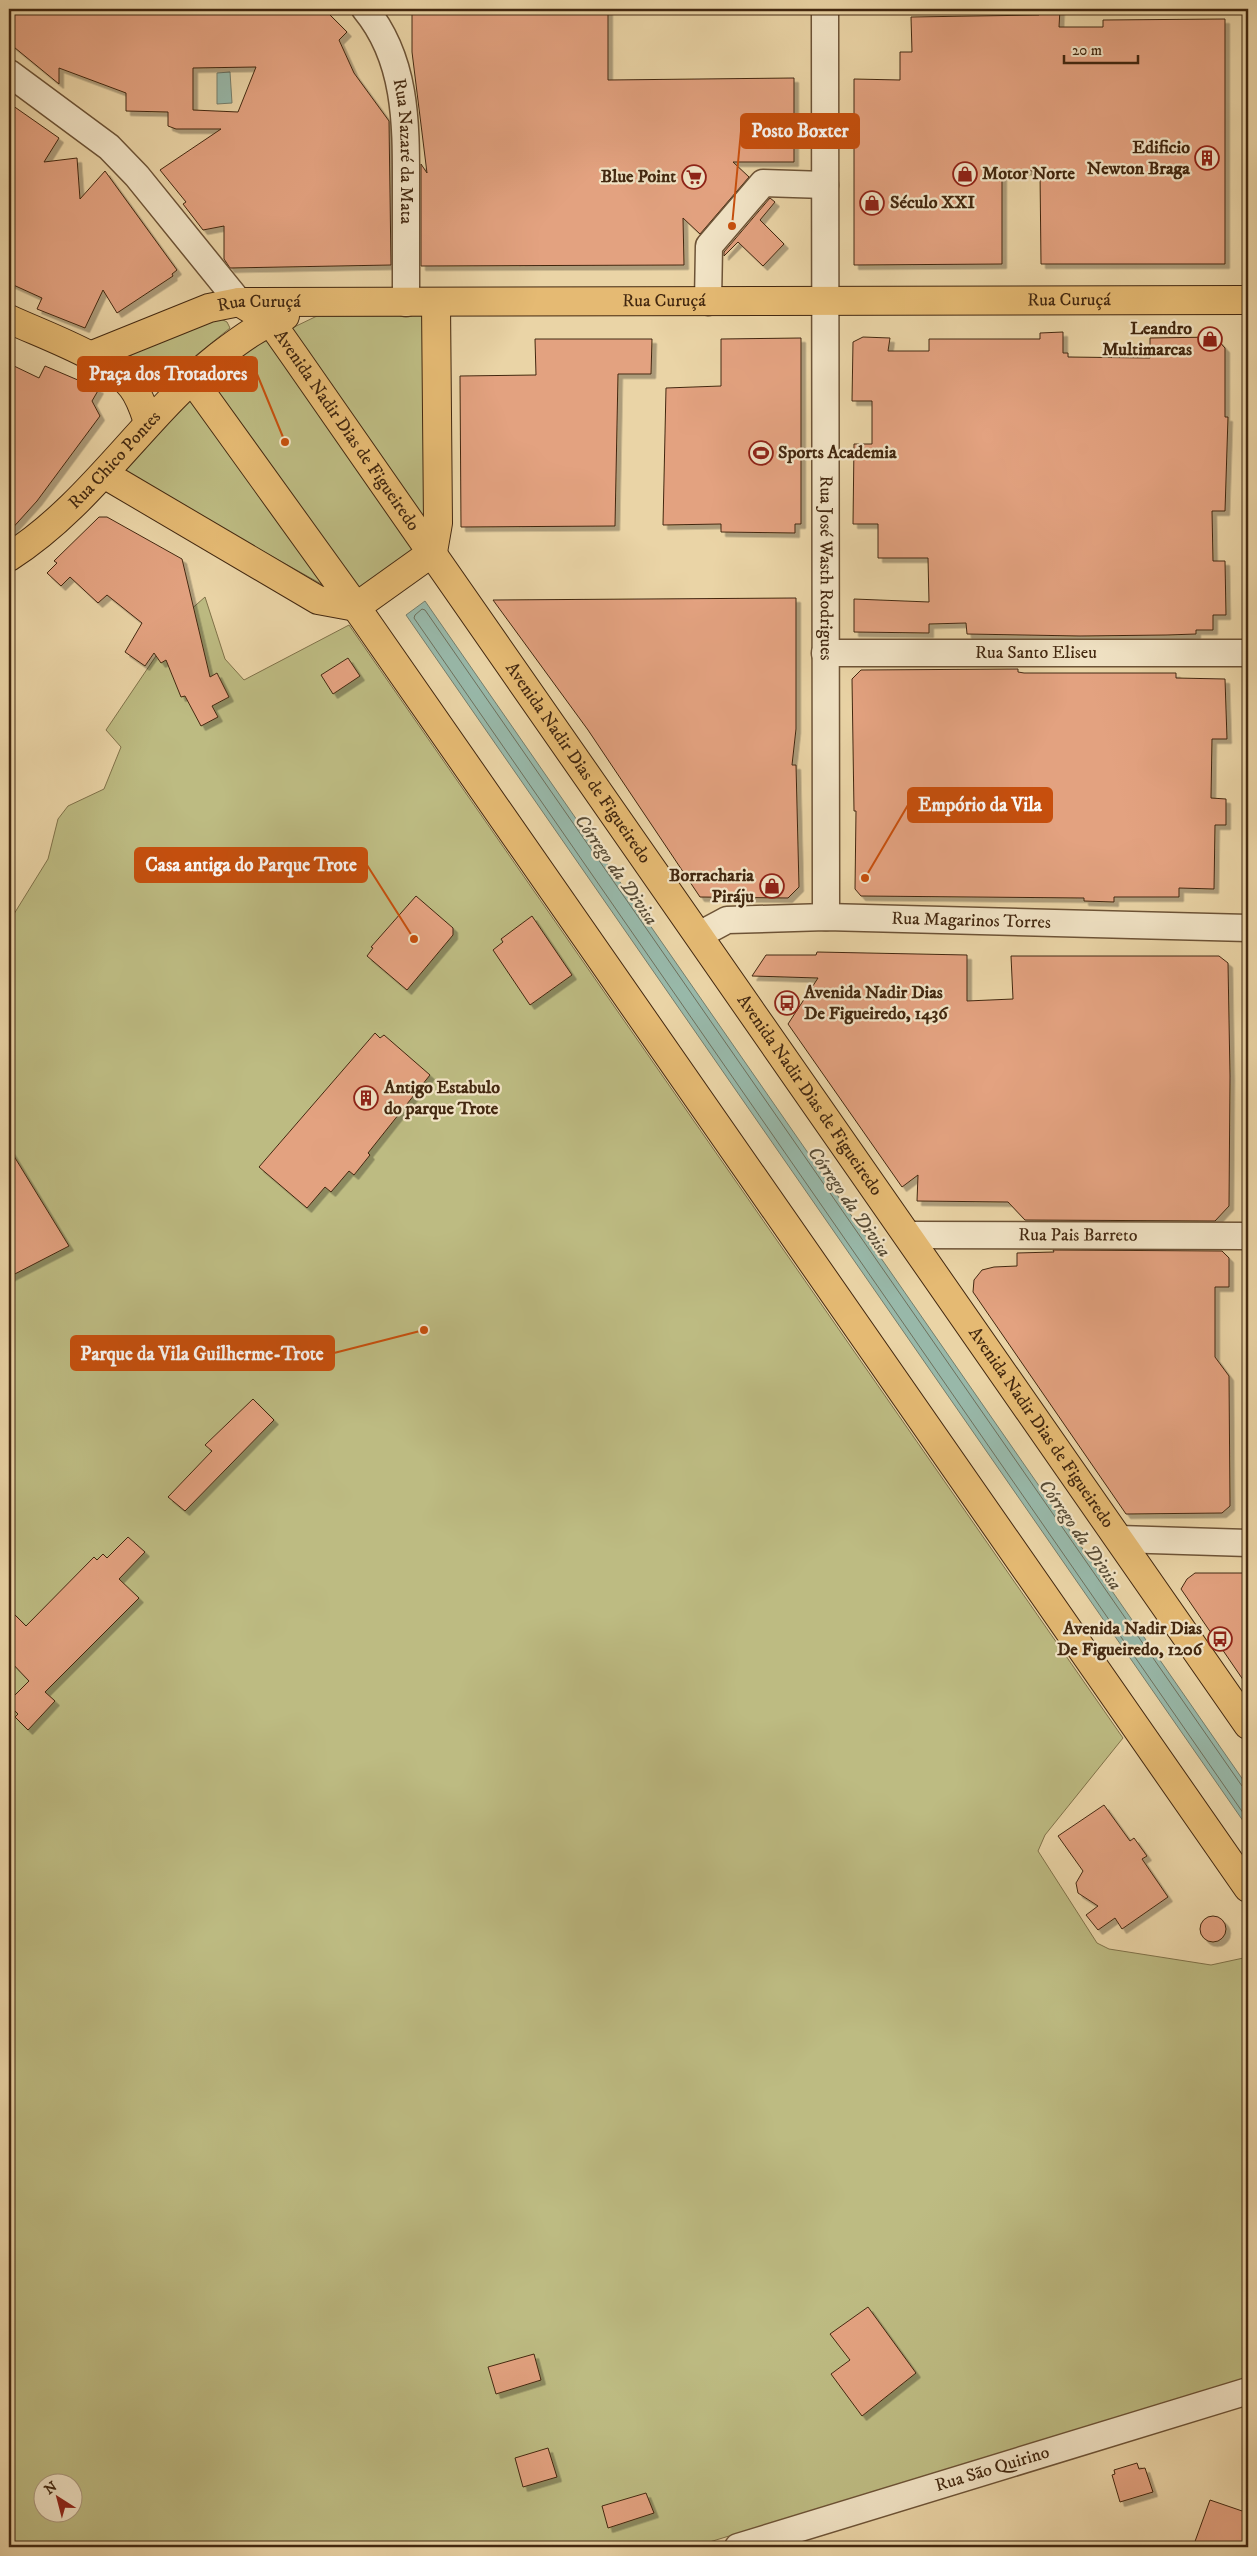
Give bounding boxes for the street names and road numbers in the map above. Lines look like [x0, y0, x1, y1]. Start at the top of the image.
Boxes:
street label: Rua Nazaré da Mata [388, 77, 417, 225]
street label: Rua Curuçá [1027, 289, 1111, 311]
street label: Rua Curuçá [622, 290, 706, 312]
street label: Rua Curuçá [215, 291, 301, 317]
street label: Avenida Nadir Dias de Figueiredo [269, 326, 424, 536]
street label: Rua Chico Pontes [64, 406, 166, 514]
street label: Rua José Wasth Rodrigues [815, 475, 837, 661]
street label: Rua Santo Eliseu [975, 642, 1097, 664]
street label: Avenida Nadir Dias de Figueiredo [500, 658, 656, 868]
street label: Rua Magarinos Torres [891, 908, 1051, 934]
street label: Avenida Nadir Dias de Figueiredo [732, 990, 887, 1200]
street label: Rua Pais Barreto [1018, 1224, 1138, 1247]
street label: Avenida Nadir Dias de Figueiredo [963, 1323, 1119, 1533]
street label: Rua São Quirino [933, 2441, 1052, 2497]

